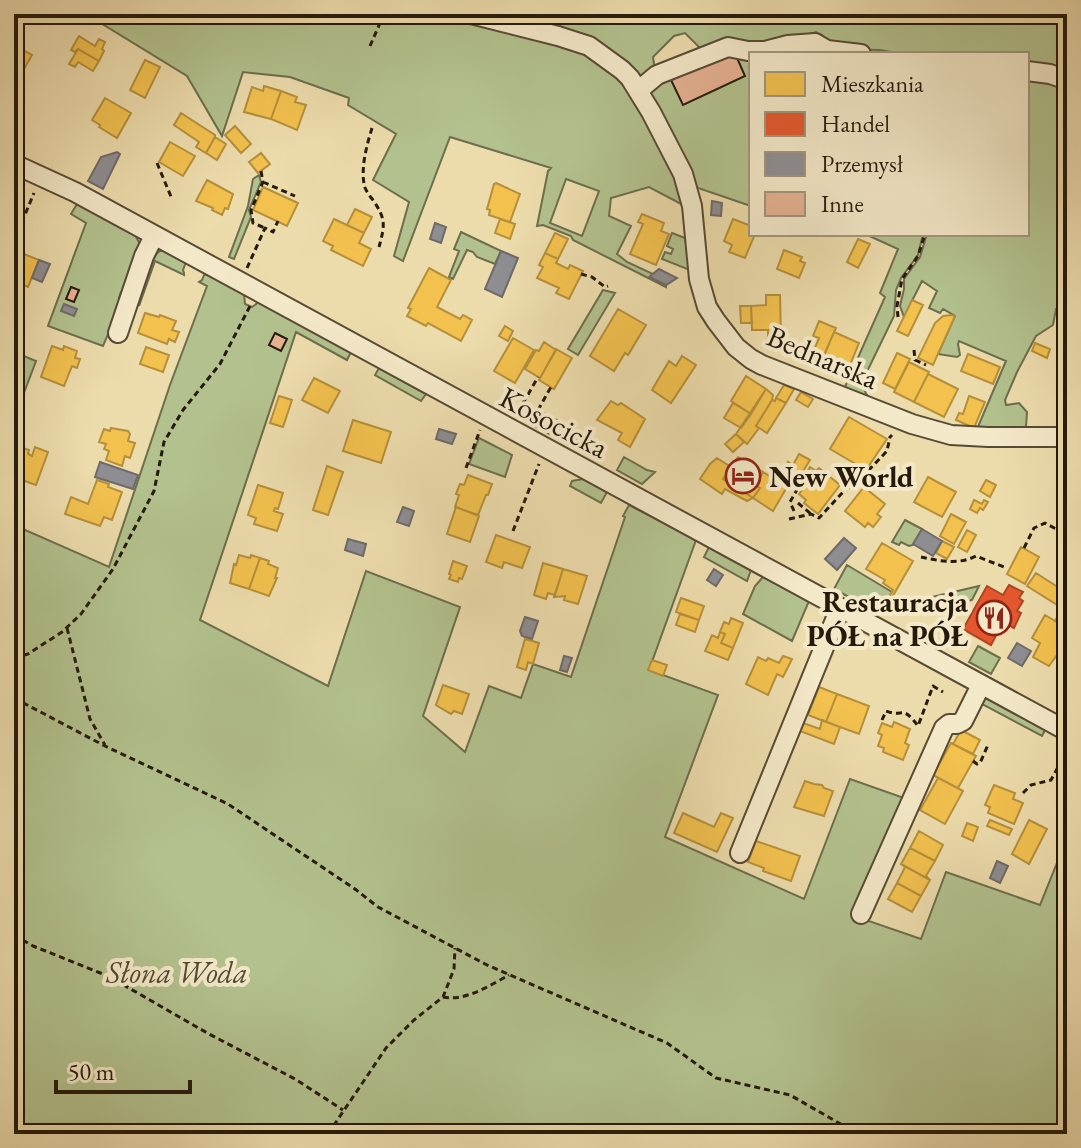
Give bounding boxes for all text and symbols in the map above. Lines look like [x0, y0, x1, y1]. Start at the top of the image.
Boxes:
legend [749, 52, 1029, 236]
text: Mieszkania [821, 68, 924, 99]
text: Handel [821, 108, 890, 139]
text: Przemysł [821, 148, 903, 179]
text: Inne [821, 188, 864, 219]
street label: Bednarska [761, 316, 885, 398]
street label: Kosocicka [493, 377, 615, 467]
hotel icon: New World [724, 457, 762, 495]
place label: New World [769, 457, 914, 496]
place label: Restauracja PÓŁ na PÓŁ [806, 582, 969, 655]
restaurant icon: Restauracja PÓŁ na PÓŁ [975, 599, 1013, 637]
park label: Słona Woda [105, 953, 248, 992]
scale bar [56, 1044, 190, 1094]
text: 50 m [68, 1056, 115, 1087]

